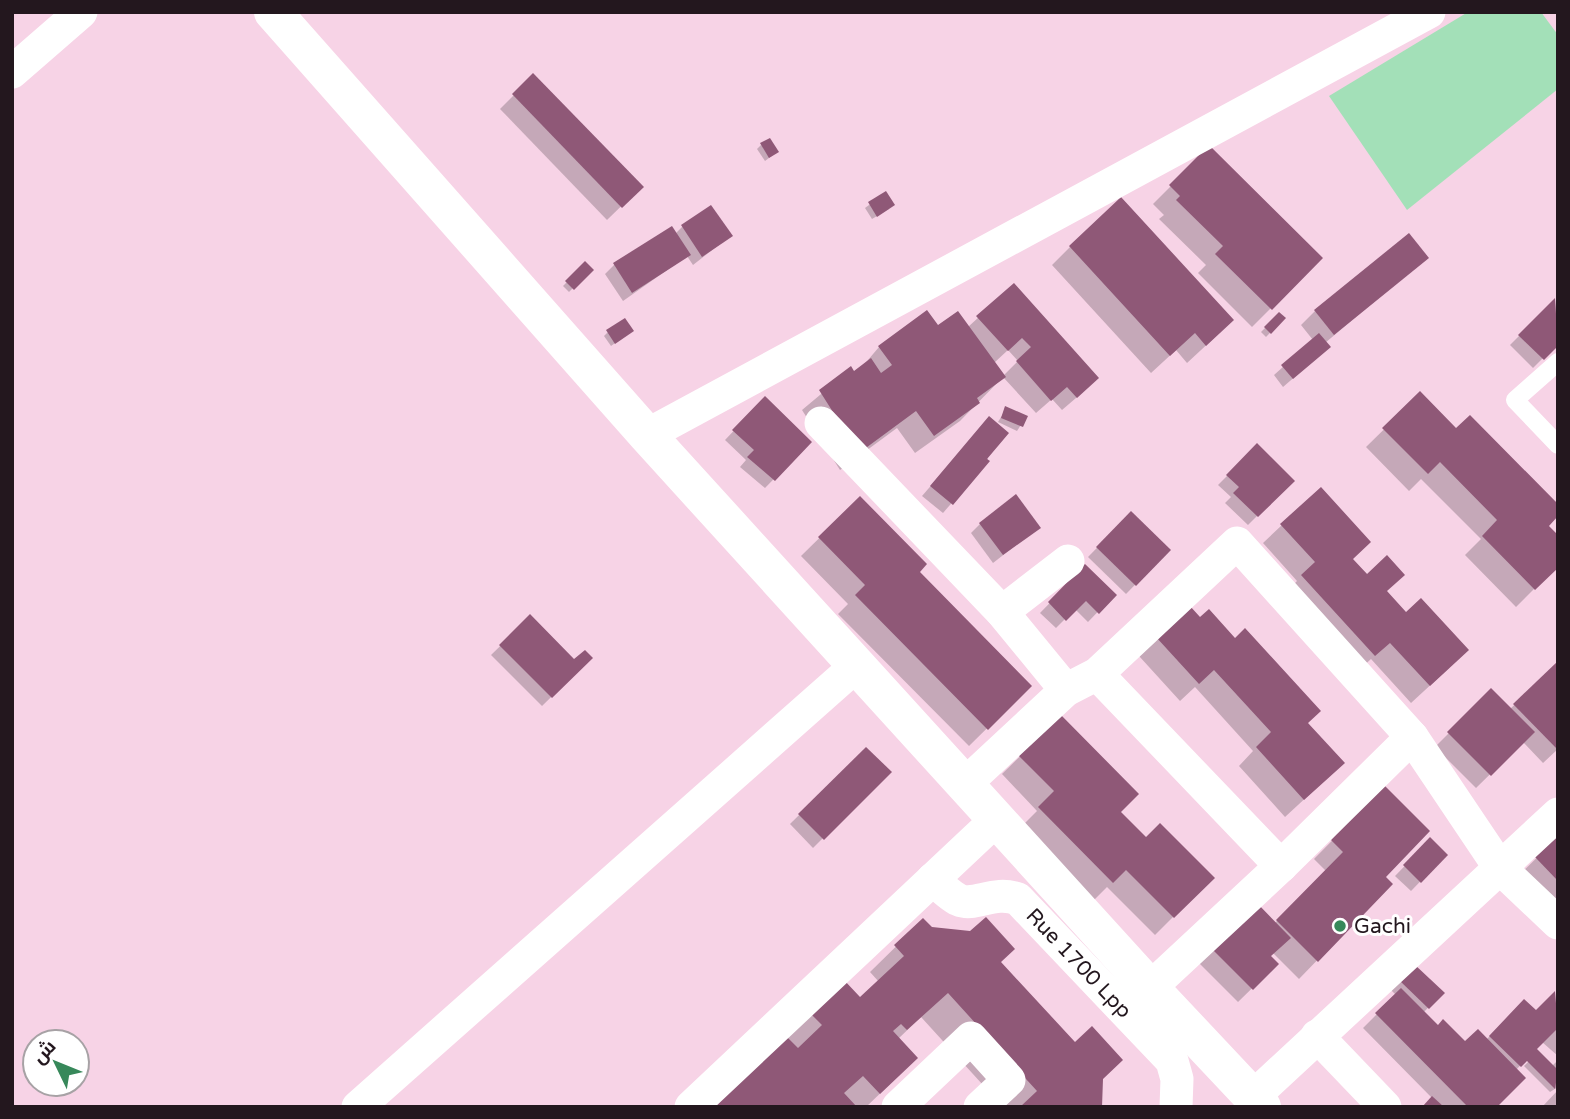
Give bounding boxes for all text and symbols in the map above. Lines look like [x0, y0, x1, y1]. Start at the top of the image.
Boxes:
street label: Rue 1700 Lpp [1021, 903, 1137, 1023]
place label: Gachi [1354, 914, 1411, 939]
marker: Gachi [1332, 918, 1348, 934]
north arrow [21, 1028, 91, 1098]
text: ش [28, 1036, 61, 1069]

